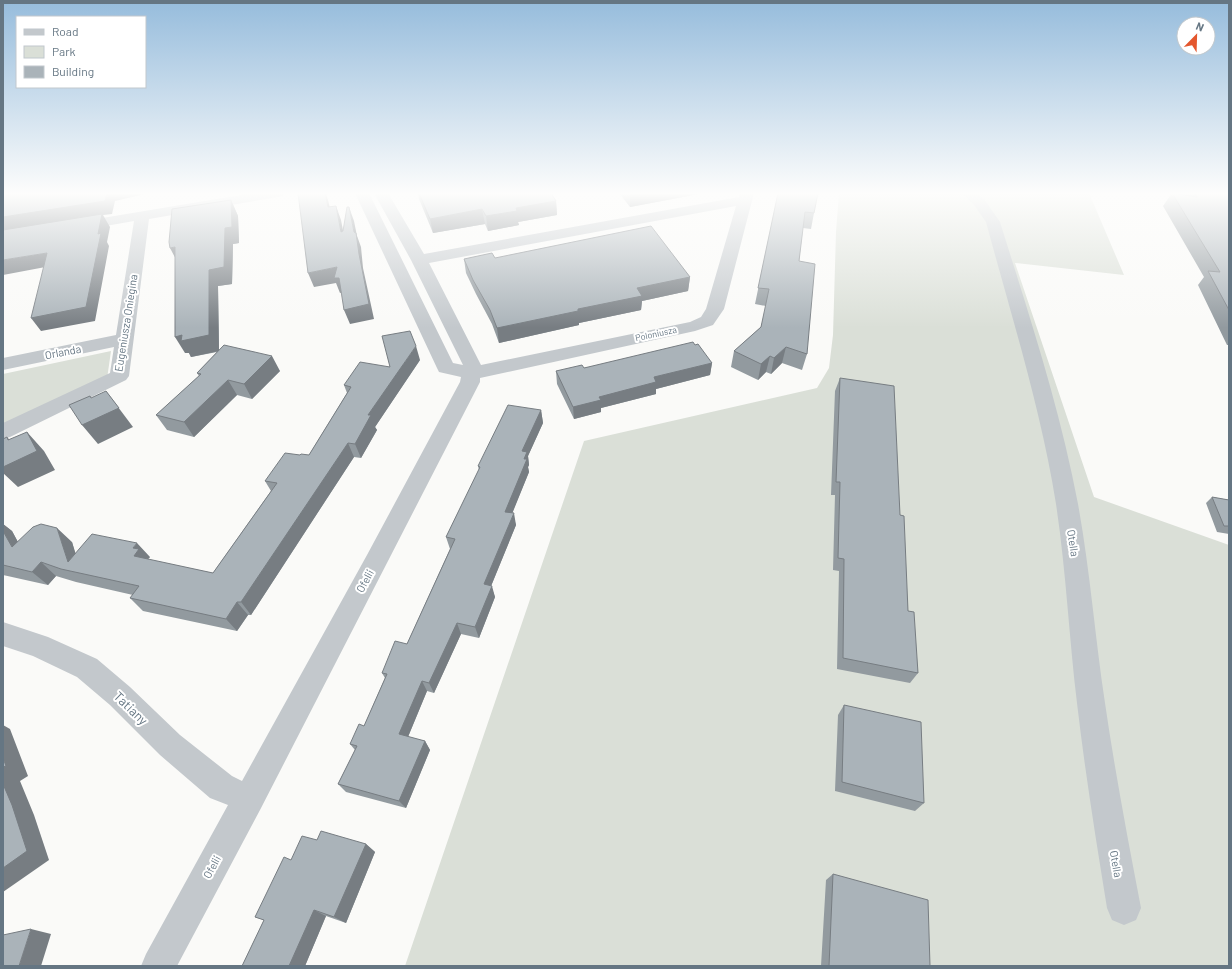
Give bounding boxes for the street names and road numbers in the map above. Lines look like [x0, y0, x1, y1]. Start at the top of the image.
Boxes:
street label: Eugeniusza Oniegina [111, 273, 140, 373]
street label: Poloniusza [634, 324, 678, 343]
street label: Orlanda [44, 342, 82, 361]
street label: Otella [1065, 528, 1082, 557]
street label: Ofelii [353, 567, 376, 595]
street label: Tatiany [111, 688, 151, 728]
street label: Otella [1108, 849, 1125, 878]
street label: Ofelii [200, 853, 223, 881]

